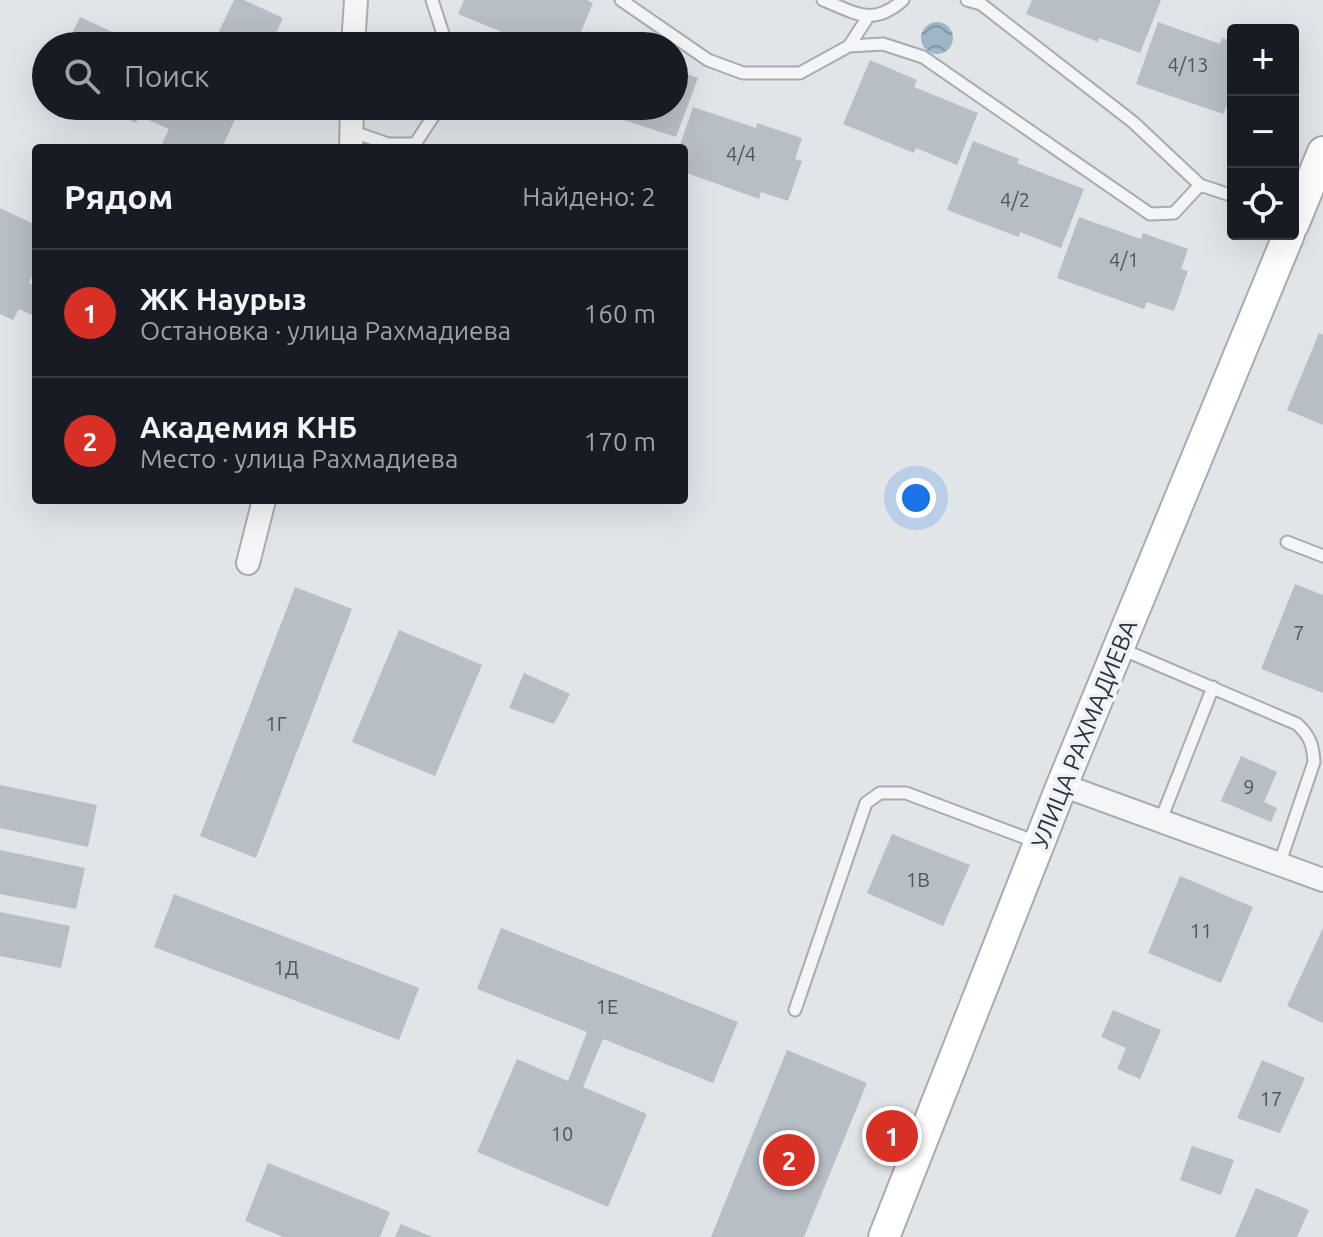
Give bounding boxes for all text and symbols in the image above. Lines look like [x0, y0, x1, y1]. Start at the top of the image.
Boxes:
map controls [1227, 24, 1299, 240]
button: + [1227, 24, 1299, 96]
search box [32, 32, 688, 120]
house number: 4/13 [1167, 53, 1209, 76]
icon: search [60, 54, 104, 98]
text: Поиск [124, 59, 209, 93]
button: − [1227, 96, 1299, 168]
house number: 4/4 [726, 142, 756, 165]
button: locate [1227, 168, 1299, 240]
text: Рядом [64, 177, 173, 215]
text: Найдено: 2 [522, 182, 656, 211]
house number: 4/2 [1000, 188, 1030, 211]
house number: 4/1 [1109, 248, 1139, 271]
text: ЖК Наурыз [140, 282, 306, 316]
text: 1 [83, 299, 97, 328]
text: 160 m [584, 299, 656, 328]
text: Остановка · улица Рахмадиева [140, 316, 511, 345]
text: Академия КНБ [140, 410, 357, 444]
text: 2 [83, 427, 97, 456]
text: 170 m [584, 427, 656, 456]
text: Место · улица Рахмадиева [140, 444, 458, 473]
your location [896, 478, 936, 518]
street label: УЛИЦА РАХМАДИЕВА [1026, 615, 1142, 852]
house number: 7 [1293, 621, 1305, 644]
house number: 1Г [265, 712, 287, 735]
house number: 9 [1243, 775, 1255, 798]
house number: 1В [906, 868, 930, 891]
house number: 11 [1190, 919, 1212, 942]
house number: 1Д [273, 956, 299, 979]
house number: 1Е [596, 995, 618, 1018]
house number: 17 [1260, 1087, 1282, 1110]
pin: 1 [866, 1106, 918, 1166]
house number: 10 [551, 1122, 573, 1145]
pin: 2 [763, 1130, 815, 1190]

